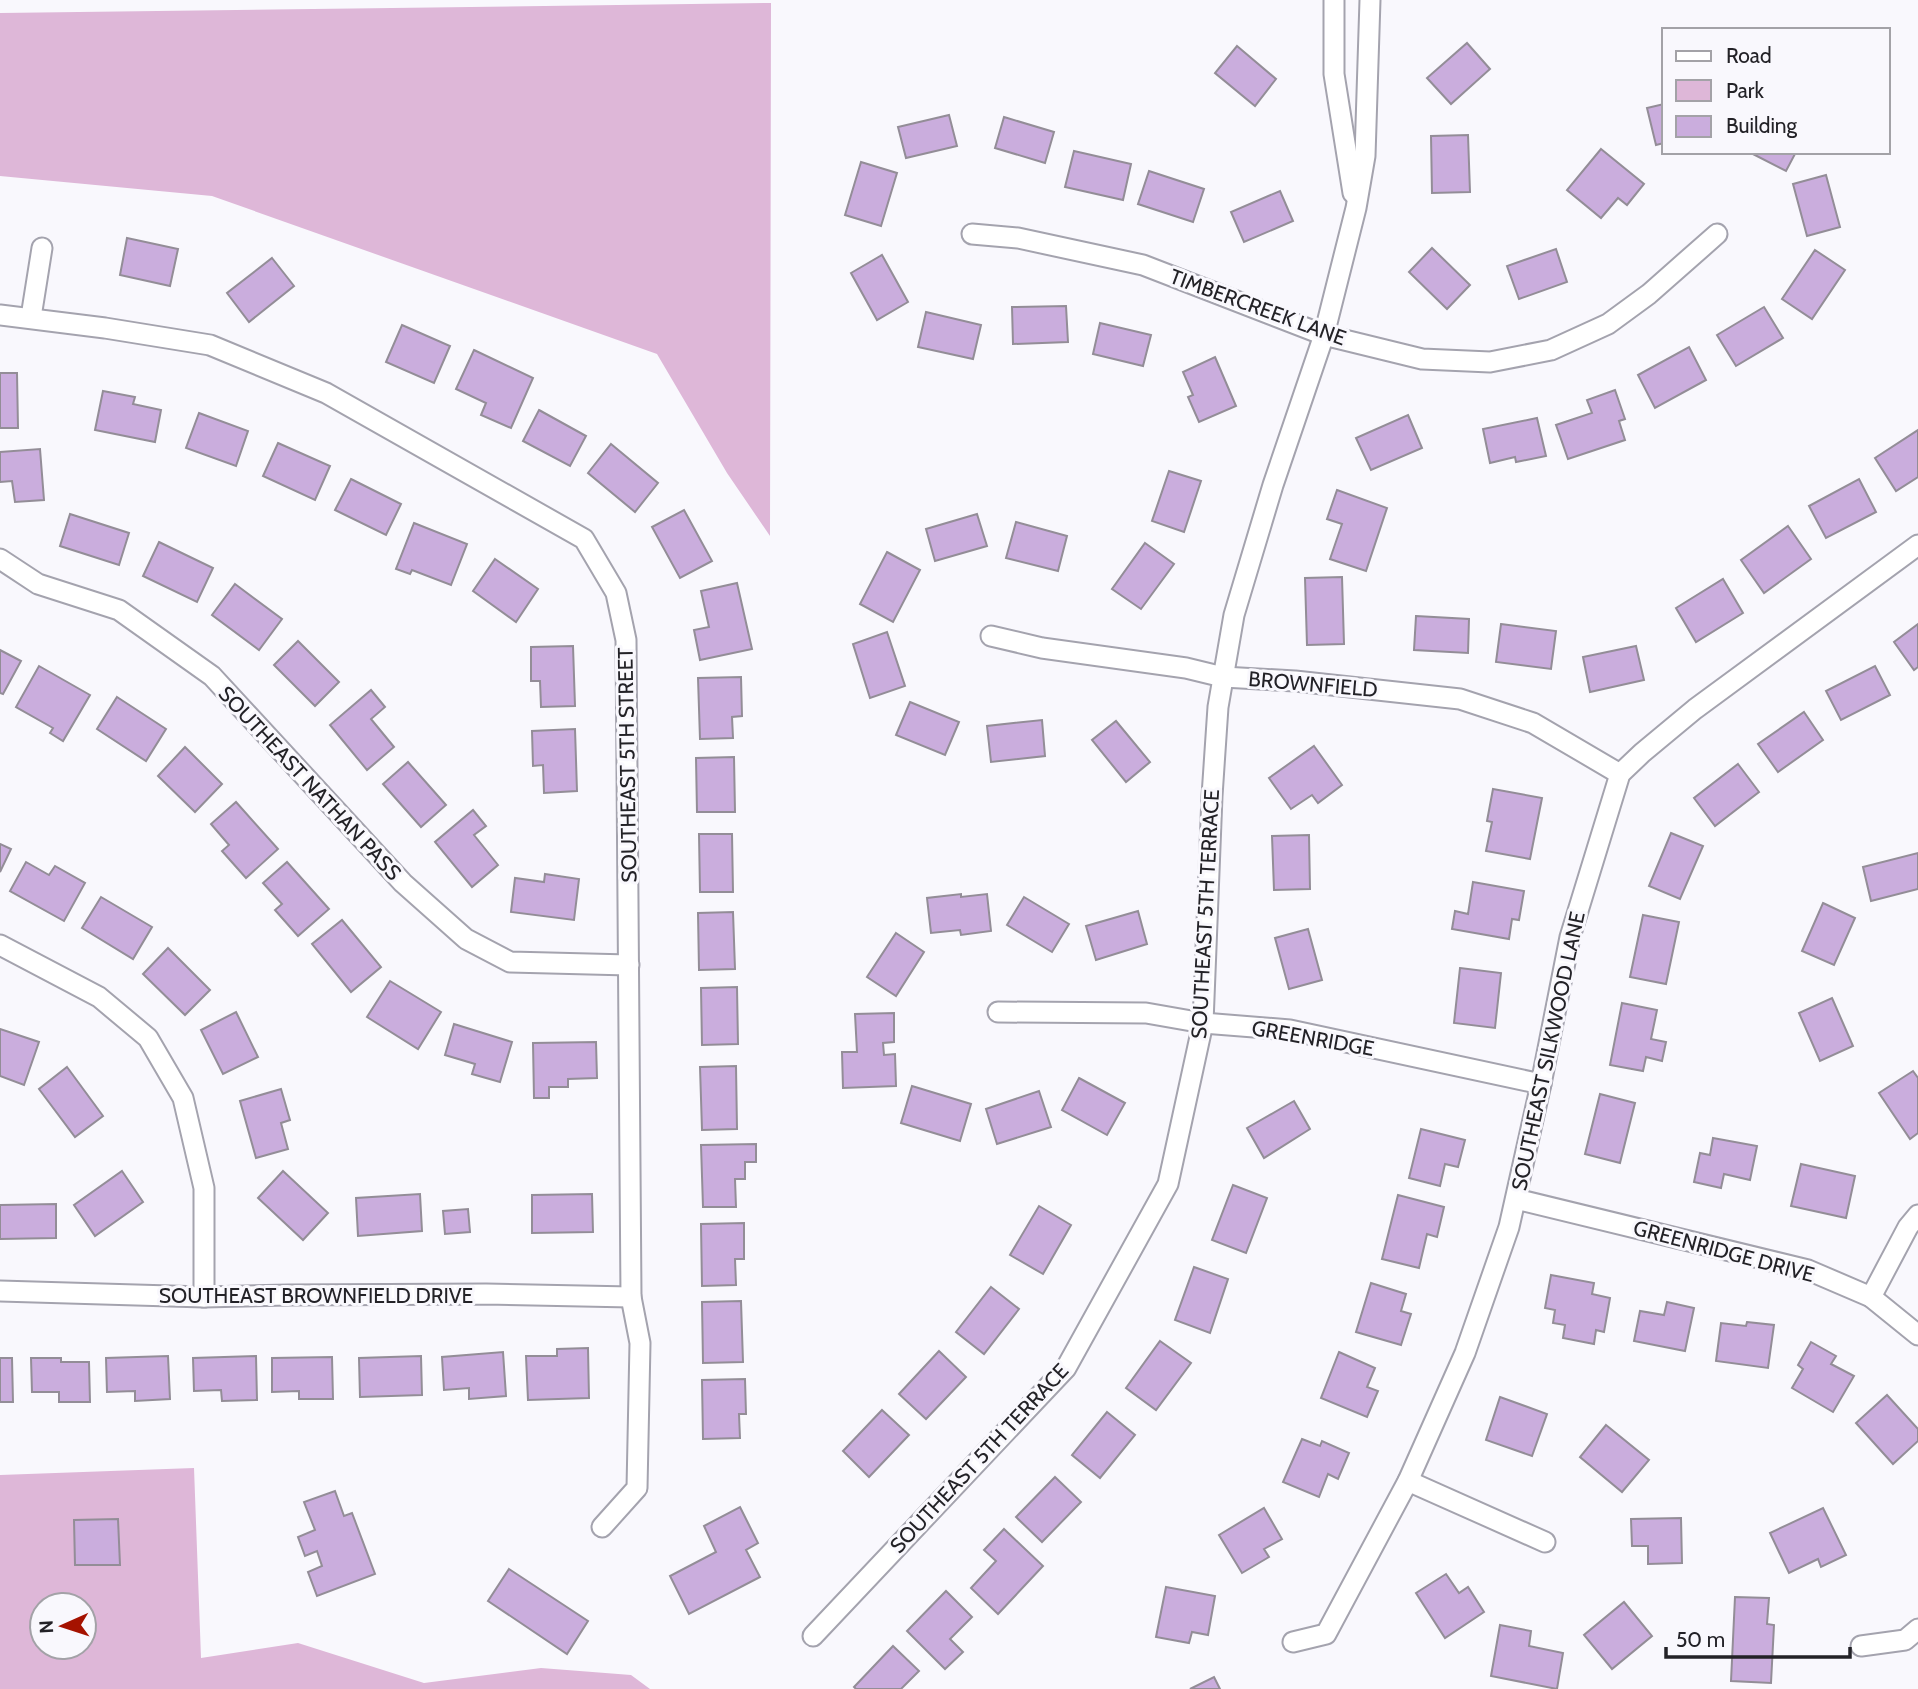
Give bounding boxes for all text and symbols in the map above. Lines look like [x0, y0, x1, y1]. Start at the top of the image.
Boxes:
legend [1662, 28, 1890, 154]
text: Road [1726, 43, 1772, 68]
text: Park [1726, 78, 1764, 103]
text: Building [1726, 113, 1798, 138]
street label: TIMBERCREEK LANE [1167, 264, 1349, 350]
street label: SOUTHEAST 5TH STREET [612, 647, 642, 883]
street label: BROWNFIELD [1247, 666, 1379, 702]
street label: SOUTHEAST NATHAN PASS [214, 681, 406, 885]
street label: SOUTHEAST 5TH TERRACE [1186, 789, 1224, 1039]
street label: SOUTHEAST SILKWOOD LANE [1506, 909, 1590, 1193]
street label: GREENRIDGE [1250, 1015, 1376, 1061]
street label: GREENRIDGE DRIVE [1631, 1215, 1817, 1287]
street label: SOUTHEAST BROWNFIELD DRIVE [159, 1283, 473, 1308]
street label: SOUTHEAST 5TH TERRACE [885, 1358, 1073, 1558]
north arrow [28, 1591, 98, 1661]
scale bar [1666, 1616, 1850, 1660]
text: N [35, 1620, 58, 1634]
text: 50 m [1676, 1627, 1725, 1652]

